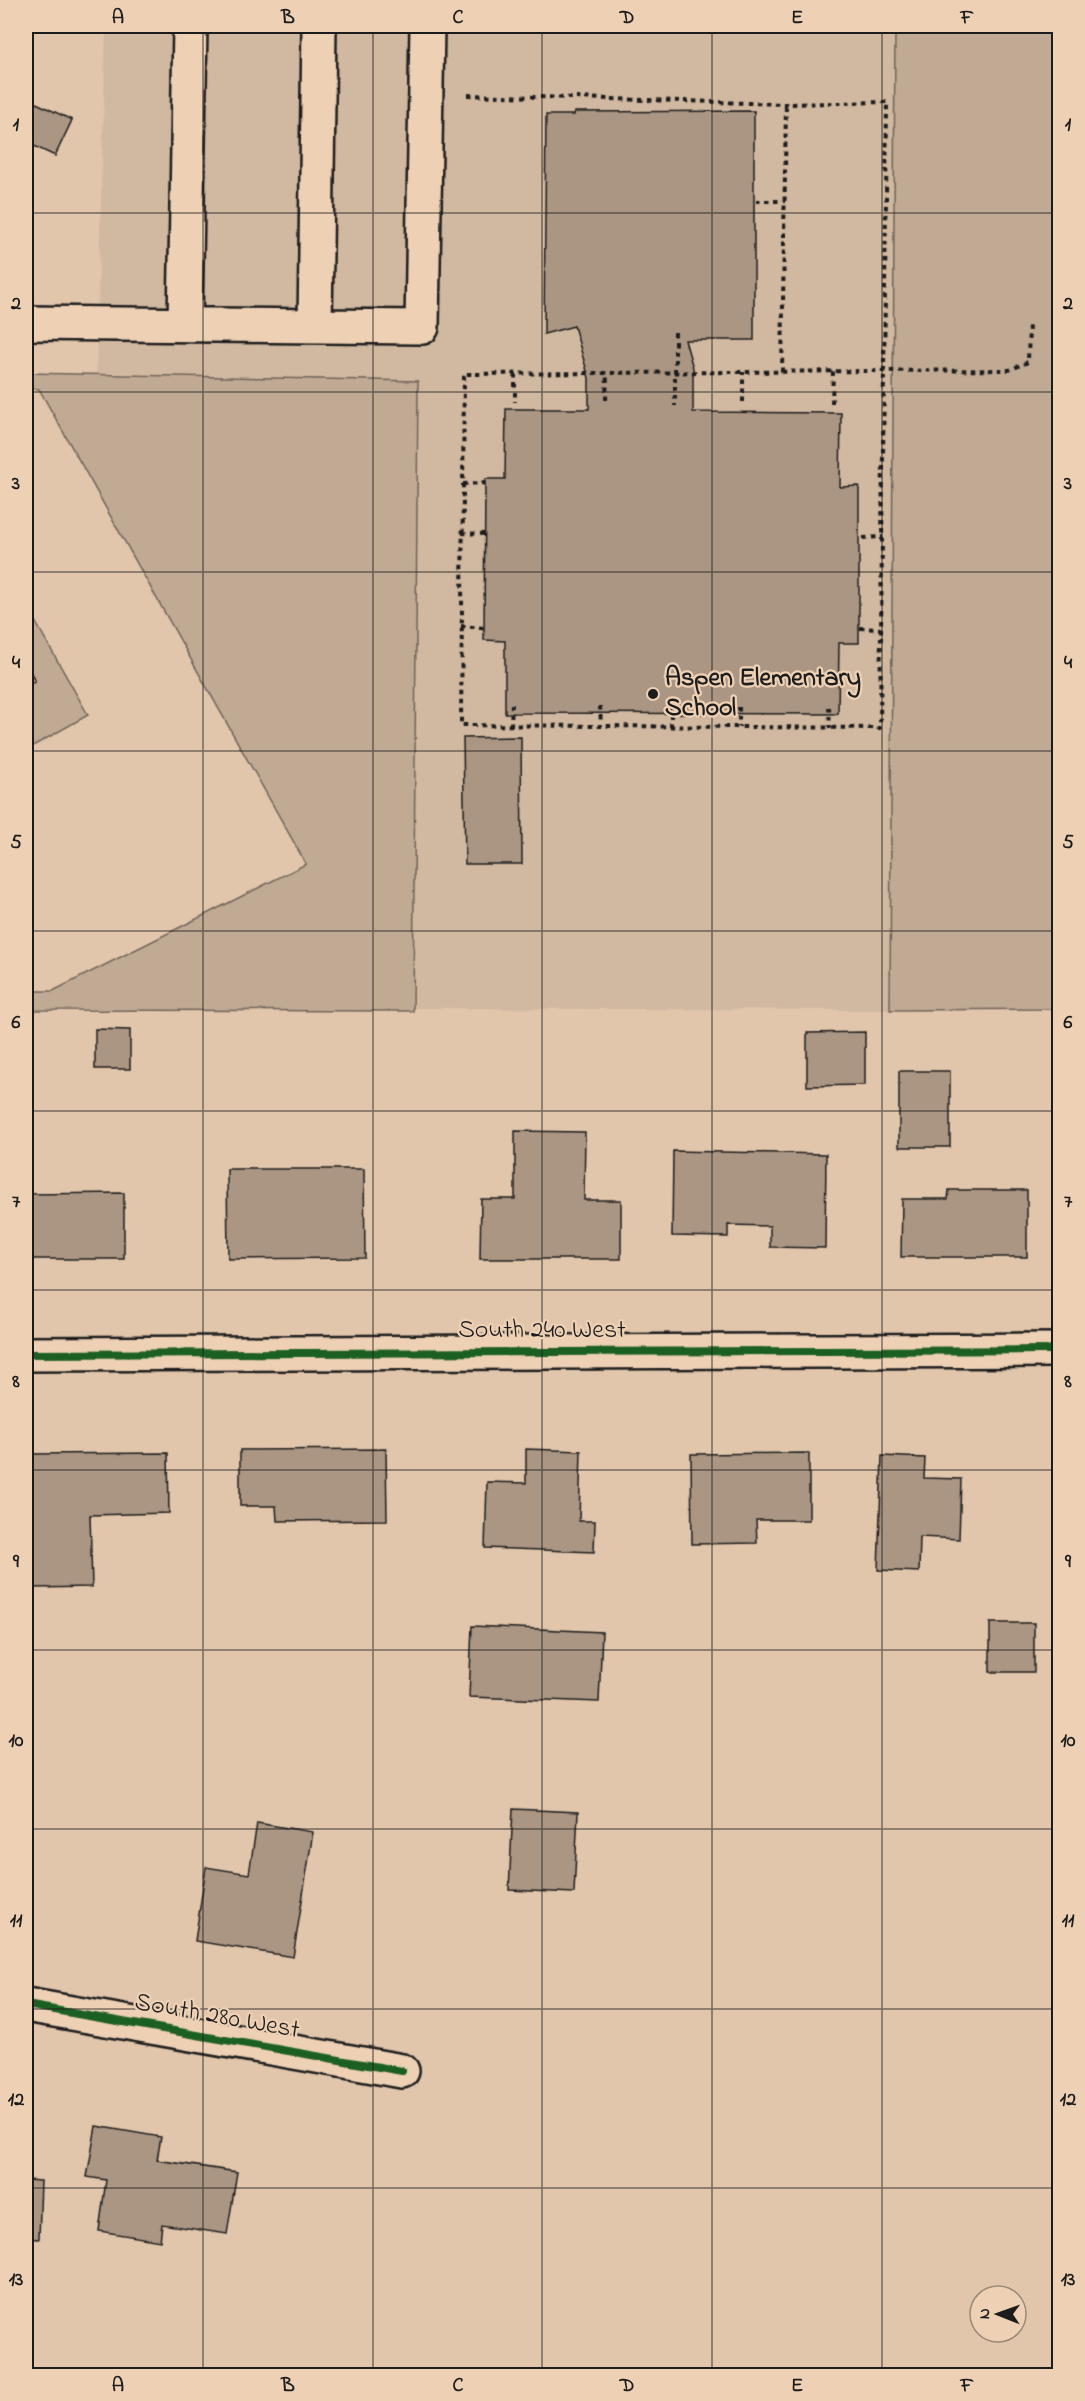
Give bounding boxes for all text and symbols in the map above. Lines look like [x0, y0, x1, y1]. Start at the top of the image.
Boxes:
text: A [112, 4, 124, 33]
text: B [280, 4, 295, 33]
text: C [453, 4, 464, 33]
text: D [619, 4, 634, 33]
text: E [791, 4, 803, 33]
text: F [960, 4, 974, 33]
text: 1 [13, 111, 20, 140]
text: 1 [1065, 111, 1072, 140]
text: 2 [10, 290, 21, 319]
text: 2 [1062, 290, 1073, 319]
text: 3 [11, 470, 20, 499]
text: 3 [1063, 470, 1072, 499]
text: 4 [12, 649, 21, 678]
text: 4 [1064, 649, 1073, 678]
place label: Aspen Elementary School [665, 660, 861, 728]
marker: Aspen Elementary School [646, 687, 660, 701]
text: 5 [10, 829, 22, 858]
text: 5 [1062, 829, 1074, 858]
text: 6 [12, 1009, 21, 1038]
text: 6 [1064, 1009, 1073, 1038]
text: 7 [12, 1188, 21, 1217]
text: 7 [1064, 1188, 1073, 1217]
street label: South 240 West [458, 1312, 626, 1350]
text: 8 [11, 1368, 20, 1397]
text: 8 [1063, 1368, 1072, 1397]
text: 9 [12, 1548, 20, 1577]
text: 9 [1064, 1548, 1072, 1577]
text: 10 [9, 1727, 24, 1756]
text: 10 [1061, 1727, 1076, 1756]
text: 11 [10, 1907, 23, 1936]
text: 11 [1062, 1907, 1075, 1936]
street label: South 280 West [132, 1984, 303, 2050]
text: 12 [8, 2086, 24, 2115]
text: 12 [1060, 2086, 1076, 2115]
text: 13 [9, 2266, 23, 2295]
text: 13 [1061, 2266, 1075, 2295]
north arrow [968, 2284, 1028, 2344]
text: N [973, 2308, 997, 2319]
text: A [112, 2372, 124, 2401]
text: B [280, 2372, 295, 2401]
text: C [453, 2372, 464, 2401]
text: D [619, 2372, 634, 2401]
text: E [791, 2372, 803, 2401]
text: F [960, 2372, 974, 2401]

